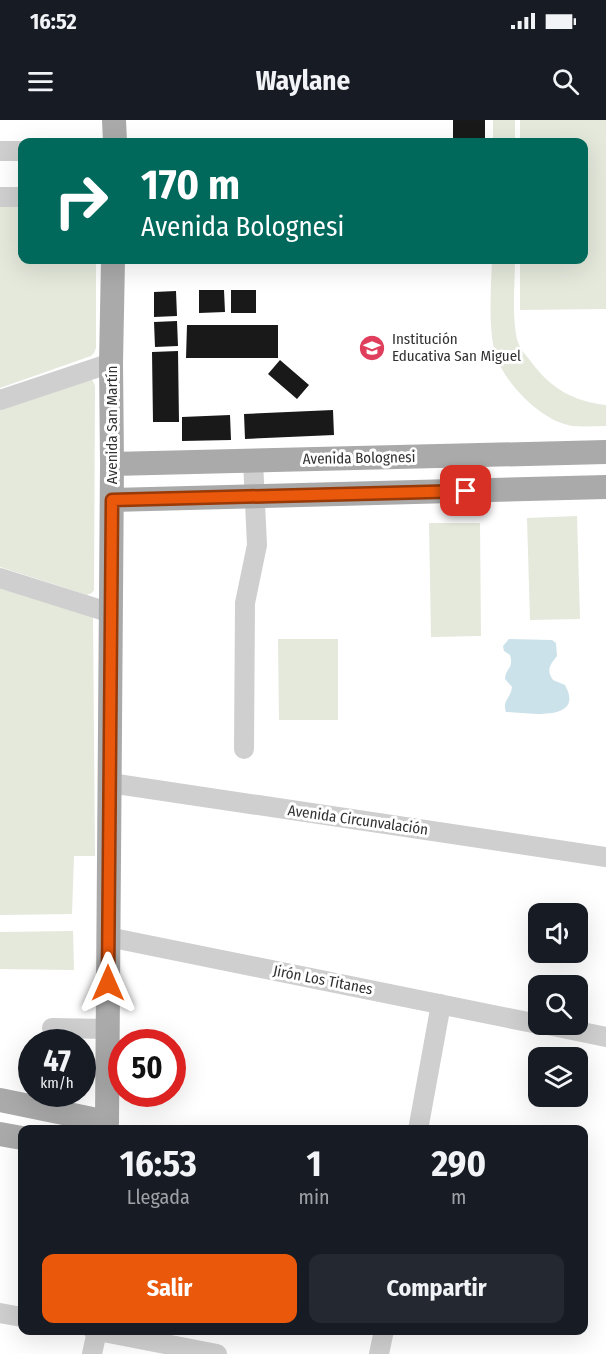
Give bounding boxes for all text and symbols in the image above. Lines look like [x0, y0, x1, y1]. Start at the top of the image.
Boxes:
text: 16:52 [30, 8, 77, 35]
icon: menu [24, 65, 57, 98]
text: Waylane [256, 65, 350, 97]
icon: search [549, 65, 582, 98]
text: 170 m [141, 160, 240, 210]
icon: right [42, 162, 120, 240]
text: Avenida Bolognesi [141, 211, 344, 243]
place label: Institución Educativa San Miguel [392, 330, 521, 365]
school or university icon: Institución Educativa San Miguel [357, 333, 387, 363]
street label: Avenida San Martín [103, 366, 121, 484]
street label: Avenida Bolognesi [302, 448, 416, 468]
pin [440, 465, 491, 516]
icon: arrive [449, 474, 482, 507]
street label: Avenida Circunvalación [287, 801, 429, 839]
map controls [528, 903, 588, 1107]
button: sound [528, 903, 588, 963]
position arrow [76, 951, 140, 1015]
street label: Jirón Los Titanes [272, 962, 374, 998]
button: search [528, 975, 588, 1035]
speed limit sign: 50 [108, 1029, 186, 1107]
text: 47 [43, 1043, 71, 1079]
button: layers [528, 1047, 588, 1107]
text: km/h [40, 1074, 74, 1092]
text: 16:53 [120, 1142, 197, 1186]
text: 1 [306, 1142, 322, 1186]
text: 290 [431, 1142, 486, 1186]
text: Llegada [127, 1185, 190, 1209]
text: min [299, 1185, 330, 1209]
text: m [451, 1185, 466, 1209]
button: Salir [42, 1254, 297, 1323]
button: Compartir [309, 1254, 564, 1323]

